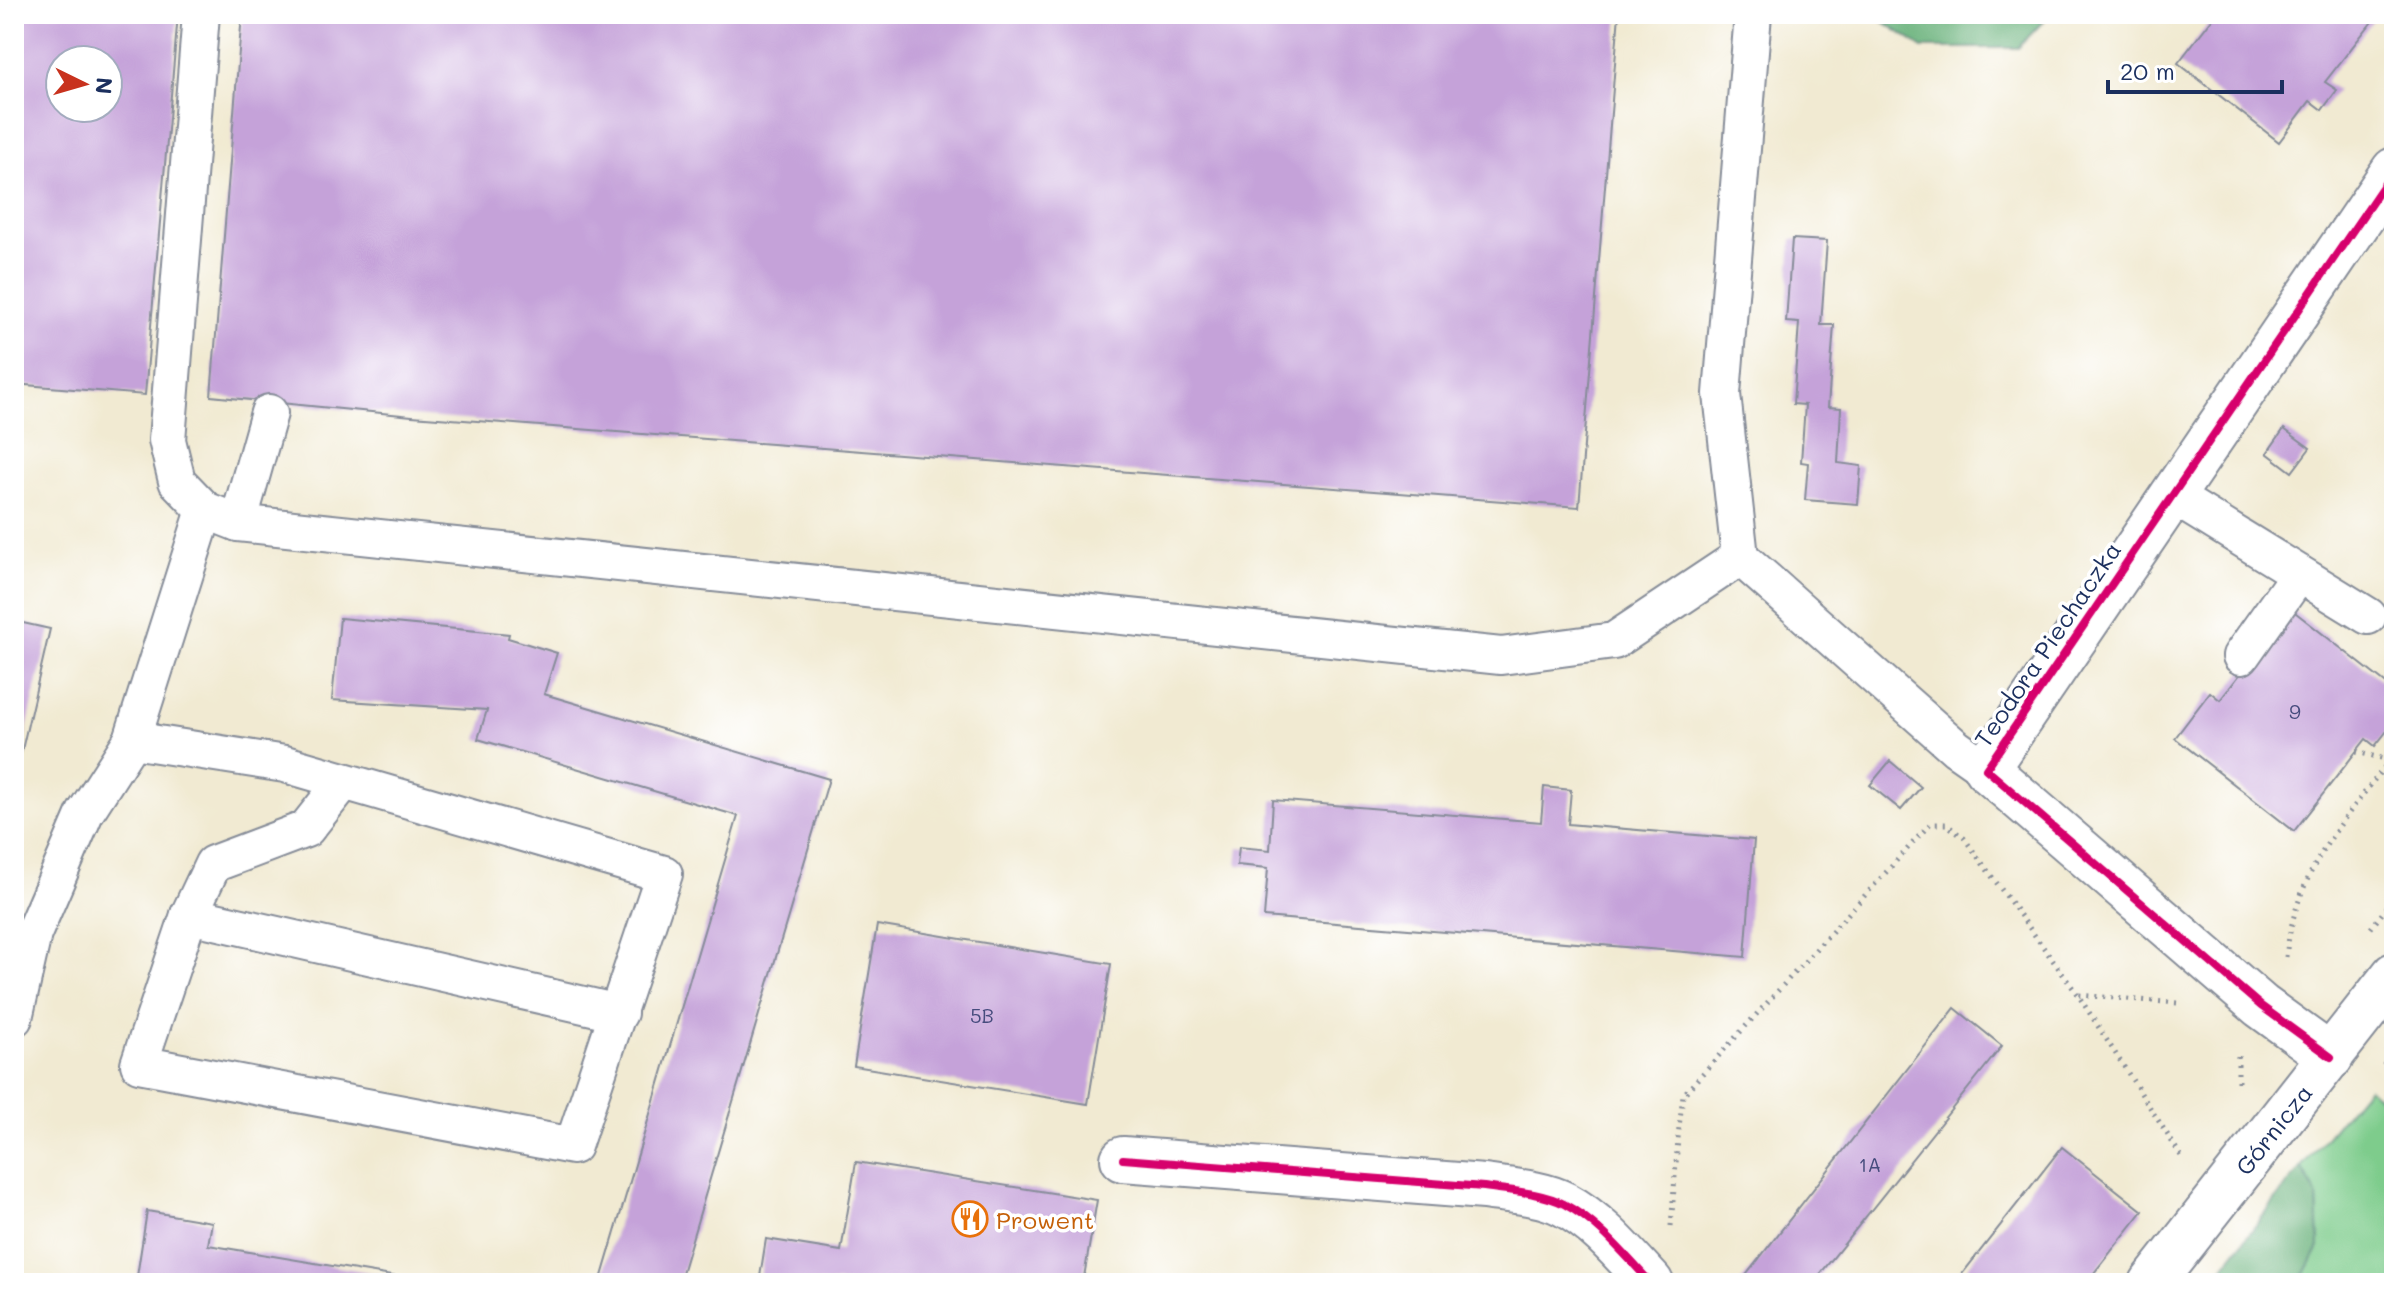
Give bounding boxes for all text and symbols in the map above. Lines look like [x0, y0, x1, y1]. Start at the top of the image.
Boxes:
north arrow [44, 44, 124, 124]
scale bar [2108, 44, 2282, 94]
text: 20 m [2120, 55, 2175, 86]
text: N [89, 76, 120, 95]
street label: Teodora Piechaczka [1967, 535, 2127, 753]
house number: 9 [2289, 698, 2301, 724]
house number: 5B [970, 1002, 994, 1028]
street label: Górnicza [2228, 1077, 2318, 1181]
house number: 1A [1859, 1151, 1881, 1177]
restaurant icon: Prowent [951, 1200, 989, 1238]
place label: Prowent [996, 1204, 1094, 1235]

